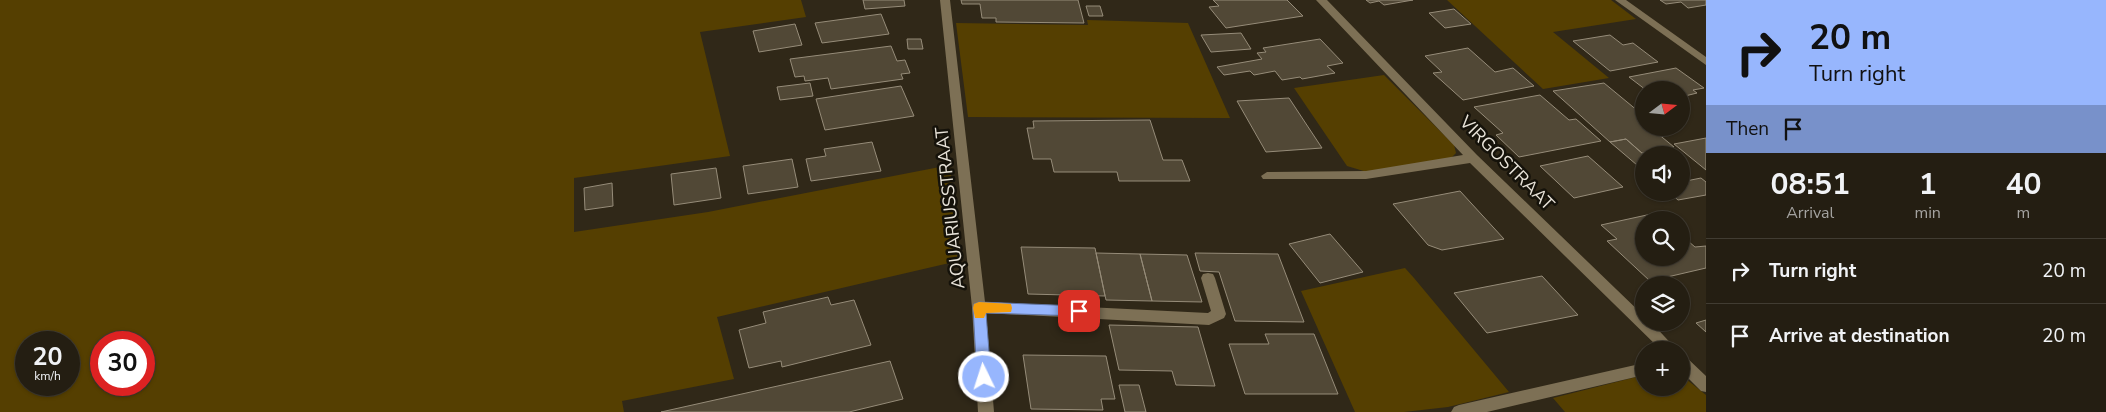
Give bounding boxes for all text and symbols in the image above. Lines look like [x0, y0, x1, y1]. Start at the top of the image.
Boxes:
text: 20 m [1809, 14, 1891, 61]
icon: right [1726, 20, 1791, 85]
text: Turn right [1809, 59, 1905, 89]
north arrow [1635, 81, 1690, 136]
map controls [1635, 81, 1690, 396]
street label: VIRGOSTRAAT [1454, 110, 1560, 216]
icon: arrive [1779, 115, 1807, 143]
text: Then [1726, 116, 1769, 142]
street label: AQUARIUSSTRAAT [930, 126, 970, 290]
button: sound [1635, 146, 1690, 201]
text: 08:51 [1771, 164, 1850, 205]
text: 1 [1919, 164, 1937, 205]
text: 40 [2005, 164, 2041, 205]
text: Arrival [1786, 202, 1834, 224]
text: min [1914, 202, 1941, 224]
text: m [2017, 202, 2030, 224]
button: search [1635, 211, 1690, 266]
icon: right [1726, 257, 1754, 285]
text: Turn right [1769, 258, 1856, 284]
text: 20 m [2042, 258, 2086, 284]
button: layers [1635, 276, 1690, 331]
pin [1058, 290, 1100, 332]
icon: arrive [1065, 297, 1093, 325]
icon: arrive [1726, 322, 1754, 350]
text: Arrive at destination [1769, 323, 1950, 349]
text: 20 m [2042, 323, 2086, 349]
speed limit sign: 30 [90, 331, 155, 396]
text: 20 [32, 340, 63, 374]
button: + [1635, 341, 1690, 396]
position arrow [957, 350, 1009, 402]
text: km/h [34, 368, 61, 384]

